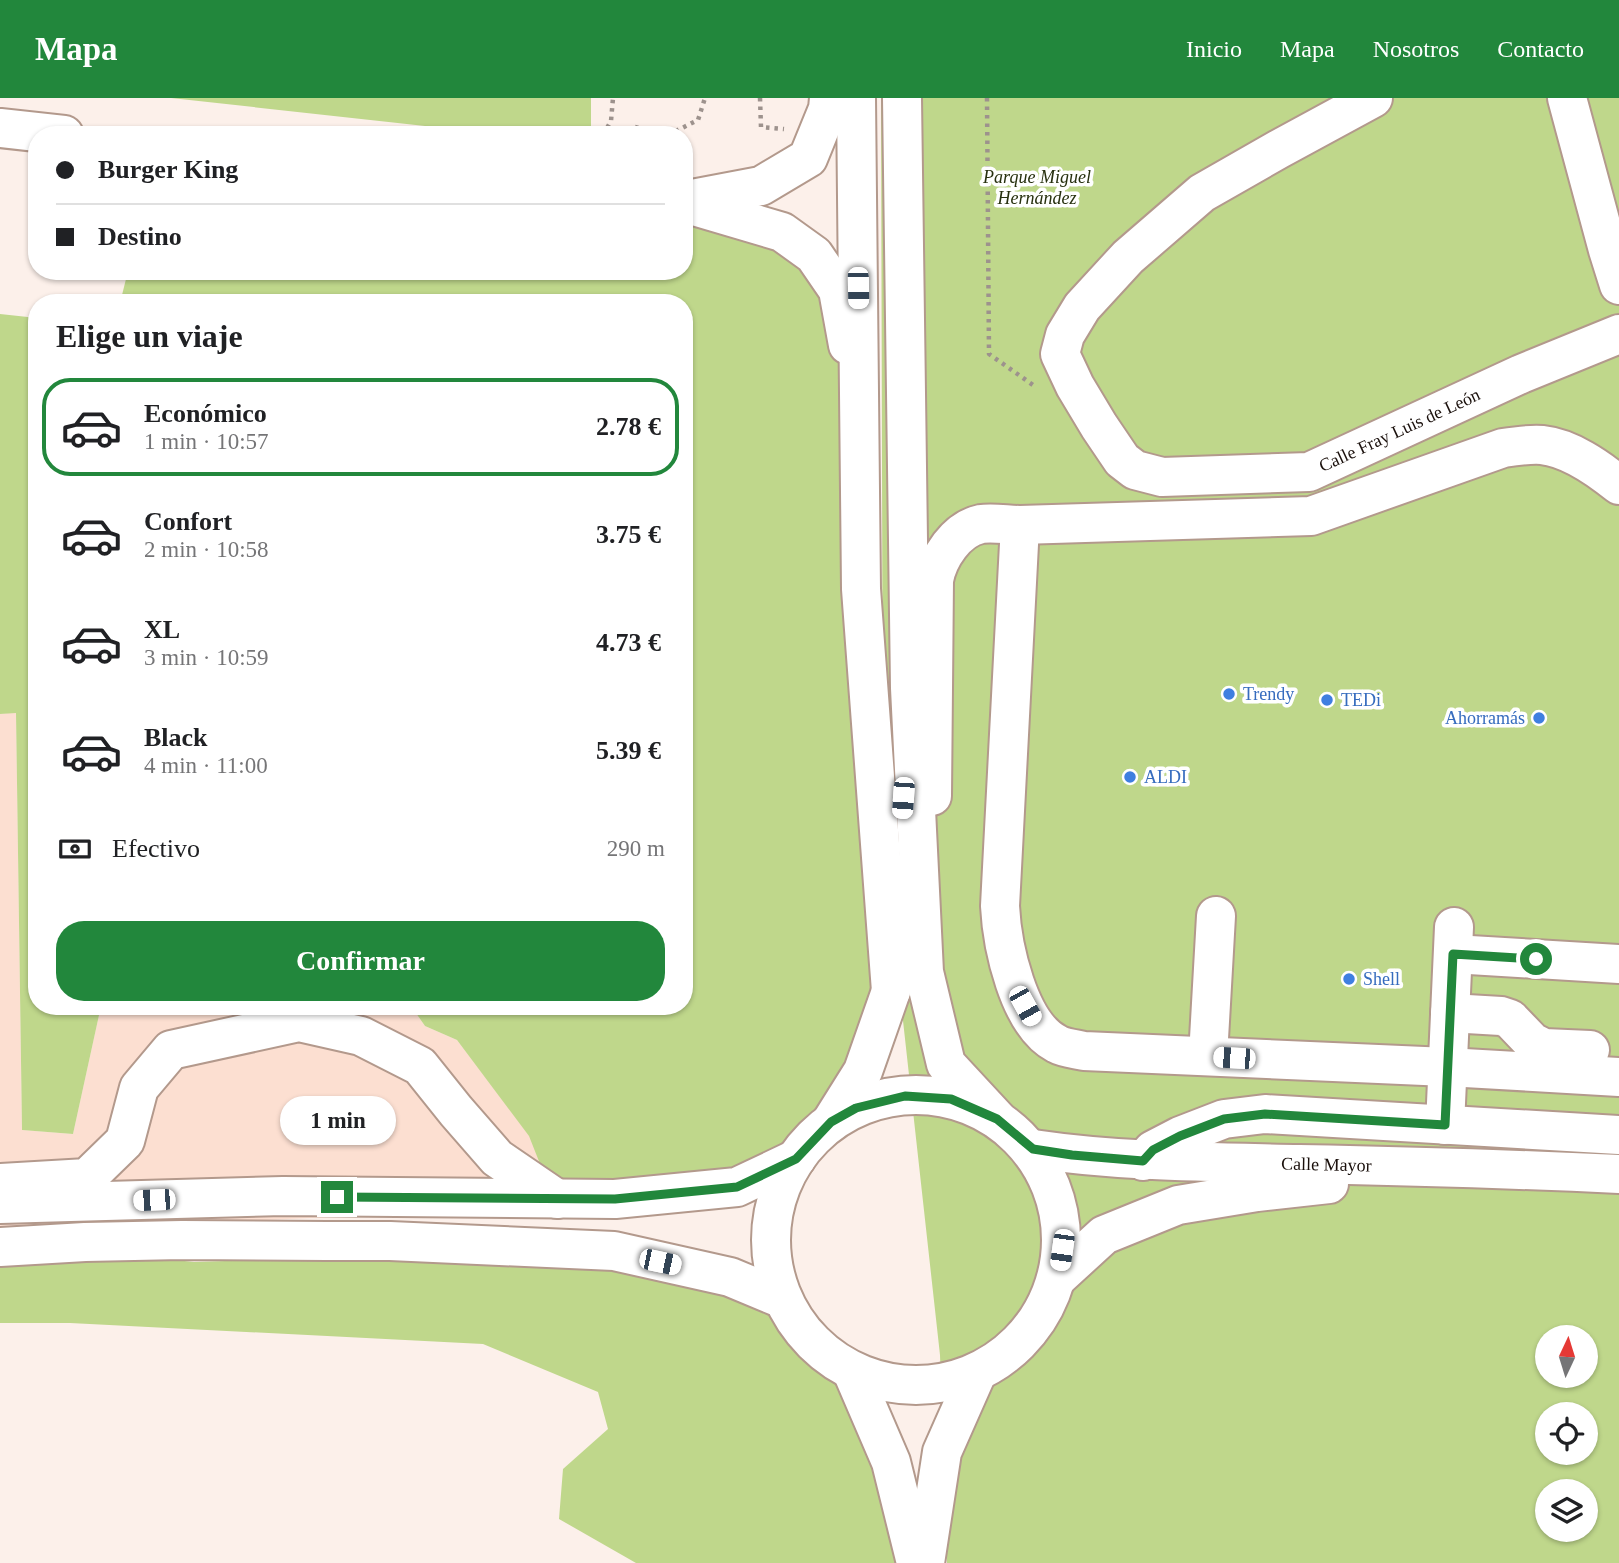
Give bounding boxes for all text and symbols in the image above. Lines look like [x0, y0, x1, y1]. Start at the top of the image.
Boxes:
text: Mapa [35, 31, 118, 67]
text: Inicio [1186, 36, 1242, 62]
text: Mapa [1280, 36, 1335, 62]
text: Nosotros [1373, 36, 1459, 62]
text: Contacto [1497, 36, 1584, 62]
text: Burger King [98, 155, 238, 184]
park label: Parque Miguel Hernández [982, 167, 1091, 208]
text: Destino [98, 222, 182, 251]
car [848, 267, 869, 309]
text: Elige un viaje [56, 318, 243, 354]
street label: Calle Fray Luis de León [1316, 384, 1483, 476]
icon: car [60, 396, 123, 459]
text: Económico [144, 399, 267, 428]
text: 2.78 € [596, 412, 661, 441]
text: 1 min · 10:57 [144, 429, 269, 454]
icon: car [60, 504, 123, 567]
text: Confort [144, 507, 232, 536]
text: 3.75 € [596, 520, 661, 549]
text: 2 min · 10:58 [144, 537, 269, 562]
icon: car [60, 612, 123, 675]
text: XL [144, 615, 180, 644]
text: 4.73 € [596, 628, 661, 657]
text: 3 min · 10:59 [144, 645, 269, 670]
place label: Trendy [1243, 684, 1294, 704]
marker: Trendy [1221, 686, 1237, 702]
place label: TEDi [1341, 690, 1381, 710]
marker: TEDi [1319, 692, 1335, 708]
place label: Ahorramás [1445, 708, 1525, 728]
marker: Ahorramás [1531, 710, 1547, 726]
icon: car [60, 720, 123, 783]
text: Black [144, 723, 208, 752]
text: 5.39 € [596, 736, 661, 765]
text: 4 min · 11:00 [144, 753, 268, 778]
place label: ALDI [1144, 767, 1187, 787]
marker: ALDI [1122, 769, 1138, 785]
car [892, 776, 915, 820]
icon: cash [56, 830, 94, 868]
text: Efectivo [112, 834, 200, 863]
text: 290 m [607, 836, 665, 861]
button: Confirmar [56, 921, 665, 1001]
route start [1520, 943, 1552, 975]
place label: Shell [1363, 969, 1400, 989]
marker: Shell [1341, 971, 1357, 987]
car [1006, 983, 1045, 1029]
car [1213, 1046, 1256, 1070]
callout: 1 min [279, 1096, 395, 1144]
text: 1 min [310, 1108, 366, 1133]
street label: Calle Mayor [1281, 1154, 1372, 1176]
route end [321, 1181, 353, 1213]
car [133, 1189, 176, 1211]
car [1049, 1228, 1076, 1272]
car [638, 1247, 683, 1277]
north arrow [1535, 1325, 1598, 1388]
map controls [1535, 1325, 1598, 1542]
button: locate [1535, 1402, 1598, 1465]
button: layers [1535, 1479, 1598, 1542]

